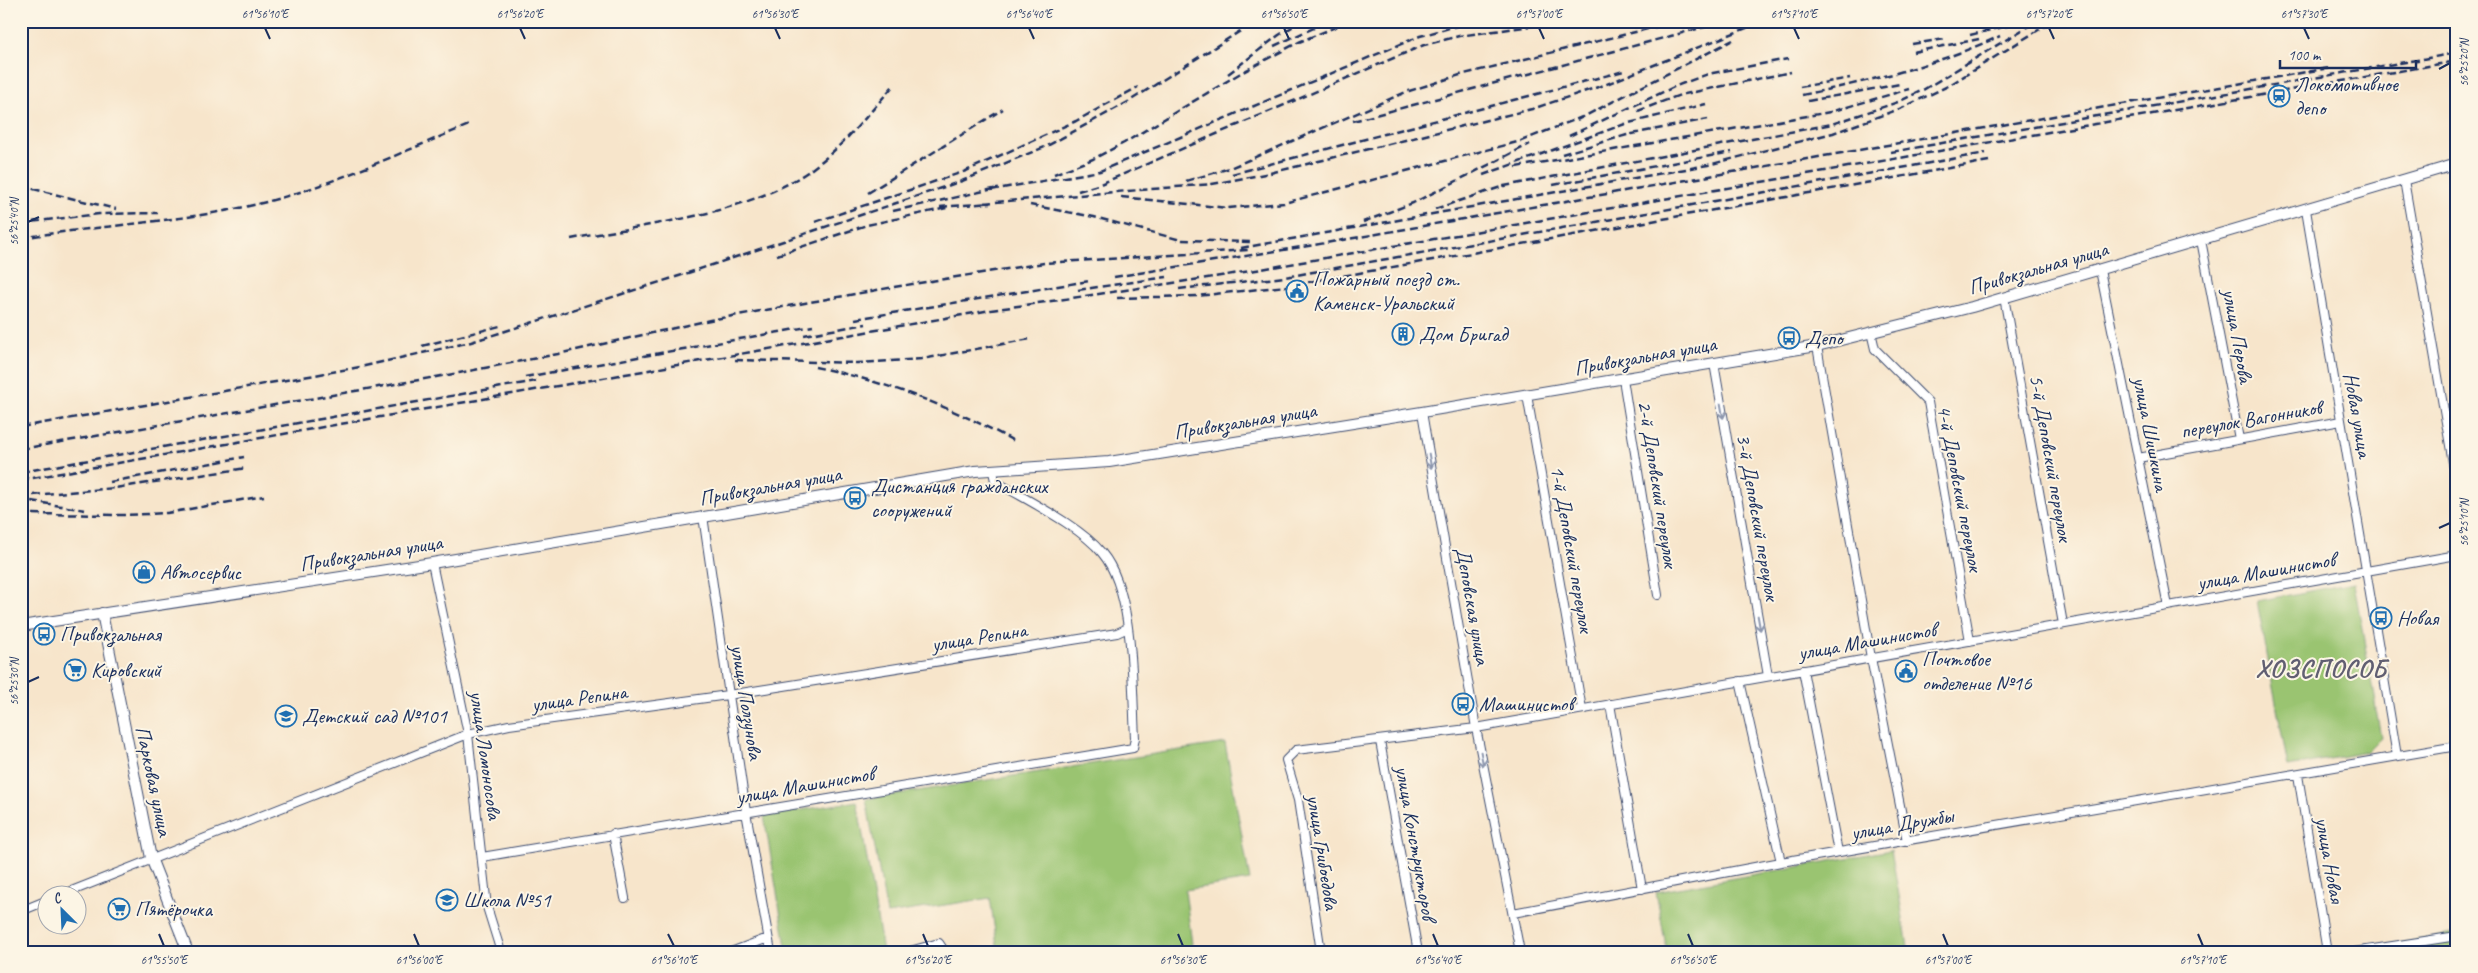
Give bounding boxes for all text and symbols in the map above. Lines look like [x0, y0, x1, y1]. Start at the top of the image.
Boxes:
text: 61°56'10"E [242, 6, 290, 22]
text: 61°56'20"E [497, 6, 545, 22]
text: 61°56'30"E [752, 6, 800, 22]
text: 61°56'40"E [1006, 6, 1054, 22]
text: 61°56'50"E [1261, 6, 1309, 22]
text: 61°57'00"E [1516, 6, 1564, 22]
text: 61°57'10"E [1771, 6, 1819, 22]
text: 61°57'20"E [2026, 6, 2074, 22]
text: 61°57'30"E [2281, 6, 2329, 22]
scale bar [2280, 38, 2417, 70]
text: 56°25'20"N [2456, 38, 2472, 87]
text: 100 m [2288, 46, 2322, 65]
place label: Локомотивное депо [2295, 71, 2399, 121]
station icon: Локомотивное депо [2267, 84, 2291, 108]
text: 56°25'40"N [6, 197, 22, 246]
street label: Привокзальная улица [1965, 235, 2112, 301]
place label: Пожарный поезд ст. Каменск-Уральский [1313, 266, 1461, 316]
public building icon: Пожарный поезд ст. Каменск-Уральский [1285, 279, 1309, 303]
street label: улица Перова [2217, 285, 2259, 387]
place label: Дом Бригад [1419, 321, 1510, 347]
building icon: Дом Бригад [1391, 322, 1415, 346]
place label: Депо [1805, 325, 1845, 351]
bus stop icon: Депо [1777, 326, 1801, 350]
street label: Привокзальная улица [1572, 330, 1720, 382]
street label: Новая улица [2338, 370, 2379, 462]
street label: 5-й Деповский переулок [2024, 373, 2079, 546]
street label: улица Шишкина [2127, 373, 2175, 496]
street label: переулок Вагонников [2179, 393, 2328, 444]
street label: Привокзальная улица [1172, 397, 1320, 446]
street label: 2-й Деповский переулок [1632, 399, 1684, 572]
one-way arrow [1718, 403, 1728, 419]
street label: 4-й Деповский переулок [1931, 403, 1989, 576]
street label: 3-й Деповский переулок [1731, 432, 1786, 605]
one-way arrow [1426, 452, 1436, 468]
street label: Привокзальная улица [697, 460, 845, 512]
street label: 1-й Деповский переулок [1545, 464, 1600, 637]
place label: Дистанция гражданских сооружений [871, 473, 1049, 523]
bus stop icon: Дистанция гражданских сооружений [843, 486, 867, 510]
text: 56°25'10"N [2456, 498, 2472, 547]
street label: Привокзальная улица [298, 529, 446, 578]
street label: Деповская улица [1450, 545, 1496, 669]
street label: улица Машинистов [2193, 545, 2342, 596]
place label: Автосервис [160, 559, 242, 585]
shop icon: Автосервис [132, 560, 156, 584]
place label: Новая [2397, 605, 2440, 631]
bus stop icon: Новая [2369, 606, 2393, 630]
one-way arrow [1754, 615, 1764, 631]
street label: улица Машинистов [1794, 615, 1943, 666]
street label: улица Репина [928, 616, 1031, 658]
place label: Привокзальная [60, 621, 162, 648]
bus stop icon: Привокзальная [32, 622, 56, 646]
street label: улица Ползунова [724, 641, 769, 763]
place label: Почтовое отделение №16 [1922, 646, 2032, 696]
district label: ХОЗСПОСОБ [2255, 652, 2390, 685]
text: 56°25'30"N [6, 657, 22, 706]
place label: Кировский [91, 657, 162, 683]
supermarket icon: Кировский [63, 658, 87, 682]
public building icon: Почтовое отделение №16 [1894, 659, 1918, 683]
street label: улица Репина [528, 678, 631, 718]
street label: улица Ломоносова [464, 687, 508, 823]
place label: Машинистов [1479, 691, 1577, 717]
bus stop icon: Машинистов [1451, 692, 1475, 716]
place label: Детский сад №101 [302, 703, 448, 729]
school or university icon: Детский сад №101 [274, 704, 298, 728]
street label: Парковая улица [130, 724, 179, 840]
one-way arrow [1478, 750, 1487, 766]
street label: улица Машинистов [732, 759, 881, 810]
street label: улица Конструкторов [1389, 762, 1443, 927]
street label: улица Грибоедова [1301, 791, 1345, 913]
street label: улица Дружбы [1847, 802, 1957, 846]
street label: улица Новая [2309, 813, 2351, 907]
north arrow [38, 886, 88, 936]
place label: Школа №51 [463, 887, 552, 913]
school or university icon: Школа №51 [435, 888, 459, 912]
text: С [50, 889, 65, 908]
place label: Пятёрочка [135, 896, 214, 922]
supermarket icon: Пятёрочка [107, 897, 131, 921]
text: 61°55'50"E [141, 952, 189, 968]
text: 61°56'00"E [396, 952, 444, 968]
text: 61°56'10"E [651, 952, 699, 968]
text: 61°56'20"E [905, 952, 953, 968]
text: 61°56'30"E [1160, 952, 1208, 968]
text: 61°56'40"E [1415, 952, 1463, 968]
text: 61°56'50"E [1670, 952, 1718, 968]
text: 61°57'00"E [1925, 952, 1973, 968]
text: 61°57'10"E [2180, 952, 2228, 968]

